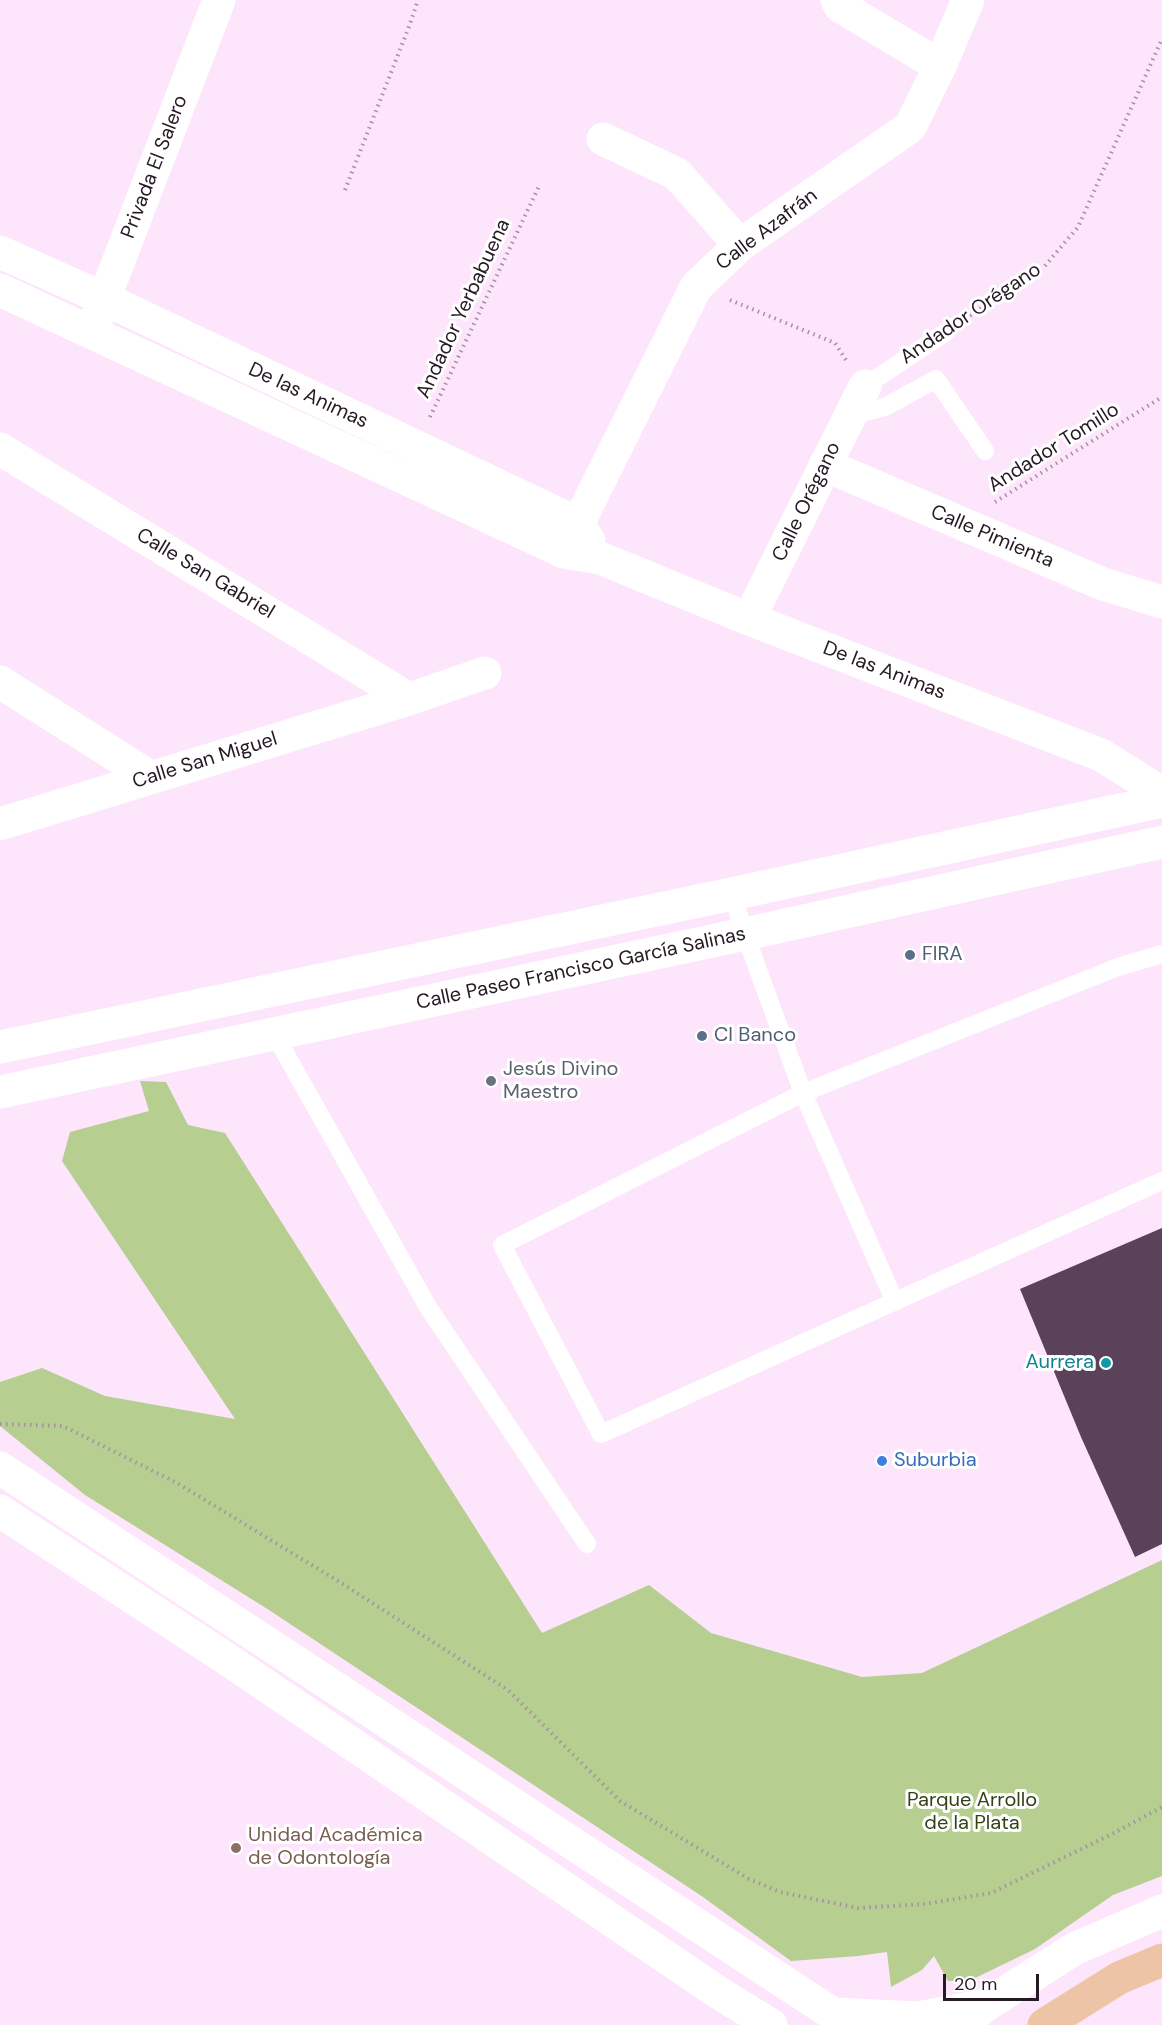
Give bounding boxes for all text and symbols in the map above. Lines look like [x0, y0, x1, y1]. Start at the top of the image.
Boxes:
street label: Privada El Salero [117, 92, 193, 242]
street label: Calle Azafrán [712, 184, 822, 276]
street label: Andador Yerbabuena [412, 216, 516, 402]
street label: Andador Orégano [896, 258, 1046, 370]
street label: De las Animas [244, 358, 372, 434]
street label: Andador Tomillo [984, 398, 1124, 498]
street label: Calle Orégano [768, 438, 846, 566]
street label: Calle Pimienta [927, 500, 1057, 574]
street label: Calle San Gabriel [132, 523, 278, 625]
street label: De las Animas [819, 637, 949, 705]
street label: Calle San Miguel [130, 728, 280, 794]
street label: Calle Paseo Francisco García Salinas [414, 922, 748, 1016]
place label: FIRA [922, 943, 963, 967]
marker: FIRA [903, 948, 917, 962]
place label: CI Banco [714, 1024, 796, 1048]
marker: CI Banco [695, 1029, 709, 1043]
place label: Jesús Divino Maestro [503, 1058, 618, 1105]
marker: Jesús Divino Maestro [484, 1074, 498, 1088]
place label: Aurrera [1025, 1351, 1094, 1375]
marker: Aurrera [1099, 1356, 1113, 1370]
place label: Suburbia [894, 1449, 977, 1473]
marker: Suburbia [875, 1454, 889, 1468]
park label: Parque Arrollo de la Plata [907, 1789, 1037, 1836]
place label: Unidad Académica de Odontología [248, 1824, 423, 1871]
marker: Unidad Académica de Odontología [229, 1841, 243, 1855]
scale bar [946, 1962, 1042, 2000]
text: 20 m [954, 1972, 997, 1996]

